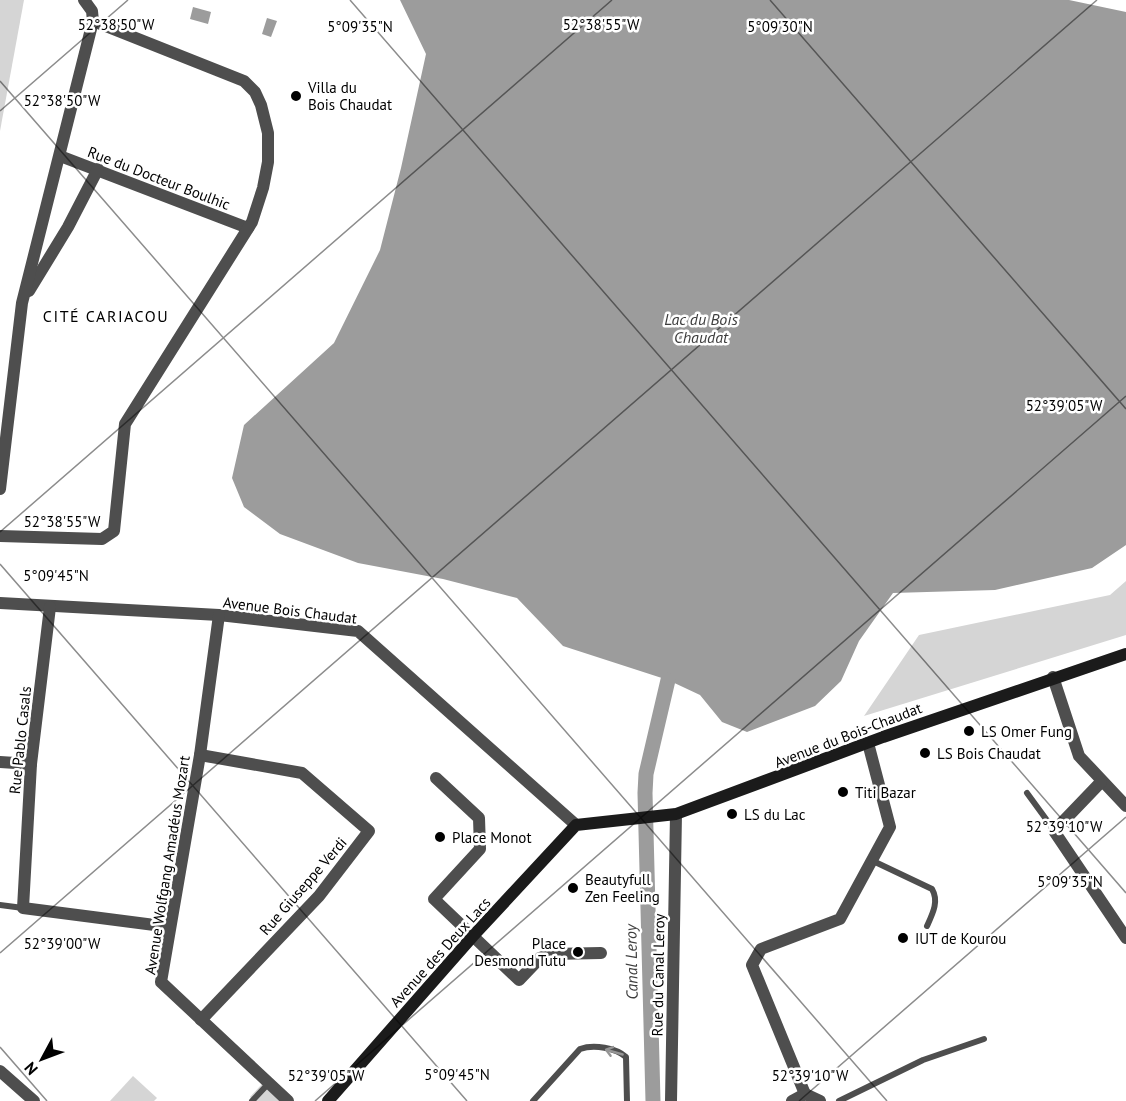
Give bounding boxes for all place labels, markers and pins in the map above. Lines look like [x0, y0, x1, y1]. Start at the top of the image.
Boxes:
place label: Villa du Bois Chaudat [307, 78, 392, 114]
marker: Villa du Bois Chaudat [289, 89, 303, 103]
place label: LS Omer Fung [981, 722, 1072, 741]
marker: LS Omer Fung [962, 724, 976, 738]
place label: LS Bois Chaudat [937, 744, 1041, 763]
marker: LS Bois Chaudat [918, 746, 932, 760]
place label: Titi Bazar [855, 783, 916, 802]
marker: Titi Bazar [836, 785, 850, 799]
place label: LS du Lac [744, 805, 806, 824]
marker: LS du Lac [725, 807, 739, 821]
place label: Place Monot [452, 828, 532, 847]
marker: Place Monot [433, 830, 447, 844]
place label: Beautyfull Zen Feeling [585, 870, 660, 906]
marker: Beautyfull Zen Feeling [566, 881, 580, 895]
place label: IUT de Kourou [915, 929, 1006, 948]
marker: IUT de Kourou [896, 931, 910, 945]
place label: Place Desmond Tutu [474, 934, 566, 970]
marker: Place Desmond Tutu [571, 945, 585, 959]

